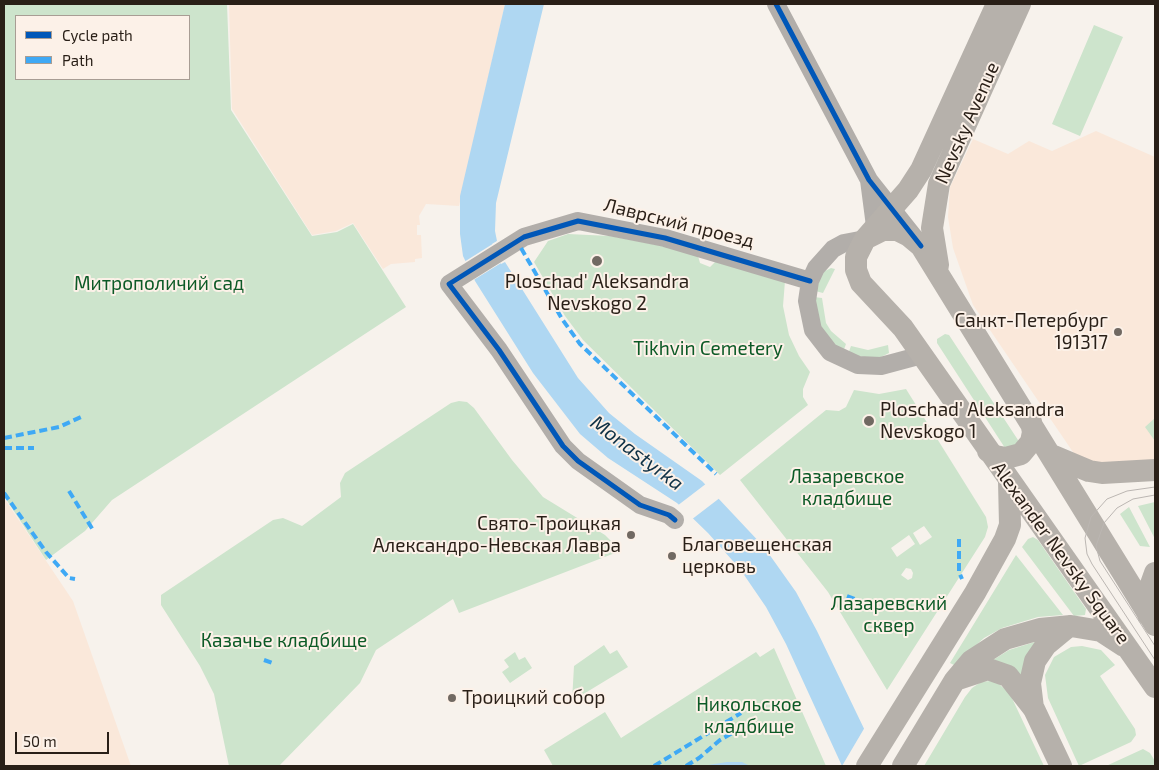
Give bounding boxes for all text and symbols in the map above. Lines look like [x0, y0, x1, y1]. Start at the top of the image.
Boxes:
legend [15, 15, 190, 80]
text: Cycle path [62, 26, 133, 44]
text: Path [62, 51, 93, 69]
street label: Nevsky Avenue [930, 59, 1004, 187]
street label: Лаврский проезд [601, 193, 757, 253]
marker: Ploschad' Aleksandra Nevskogo 2 [590, 254, 604, 268]
place label: Ploschad' Aleksandra Nevskogo 2 [505, 271, 689, 315]
park label: Митрополичий сад [74, 273, 244, 295]
place label: Санкт-Петербург 191317 [955, 310, 1108, 354]
marker: Санкт-Петербург 191317 [1112, 326, 1124, 338]
park label: Tikhvin Cemetery [633, 338, 783, 360]
place label: Ploschad' Aleksandra Nevskogo 1 [880, 399, 1065, 443]
water label: Monastyrka [586, 410, 688, 496]
marker: Ploschad' Aleksandra Nevskogo 1 [862, 414, 876, 428]
street label: Alexander Nevsky Square [987, 457, 1135, 649]
park label: Лазаревское кладбище [789, 466, 905, 510]
place label: Свято-Троицкая Александро-Невская Лавра [373, 513, 621, 557]
marker: Свято-Троицкая Александро-Невская Лавра [625, 529, 637, 541]
place label: Благовещенская церковь [682, 534, 832, 578]
marker: Благовещенская церковь [666, 550, 678, 562]
park label: Лазаревский сквер [831, 593, 947, 637]
park label: Казачье кладбище [201, 630, 367, 652]
place label: Троицкий собор [462, 687, 605, 709]
marker: Троицкий собор [446, 692, 458, 704]
park label: Никольское кладбище [696, 694, 802, 738]
scale bar [18, 722, 111, 754]
text: 50 m [23, 732, 57, 750]

